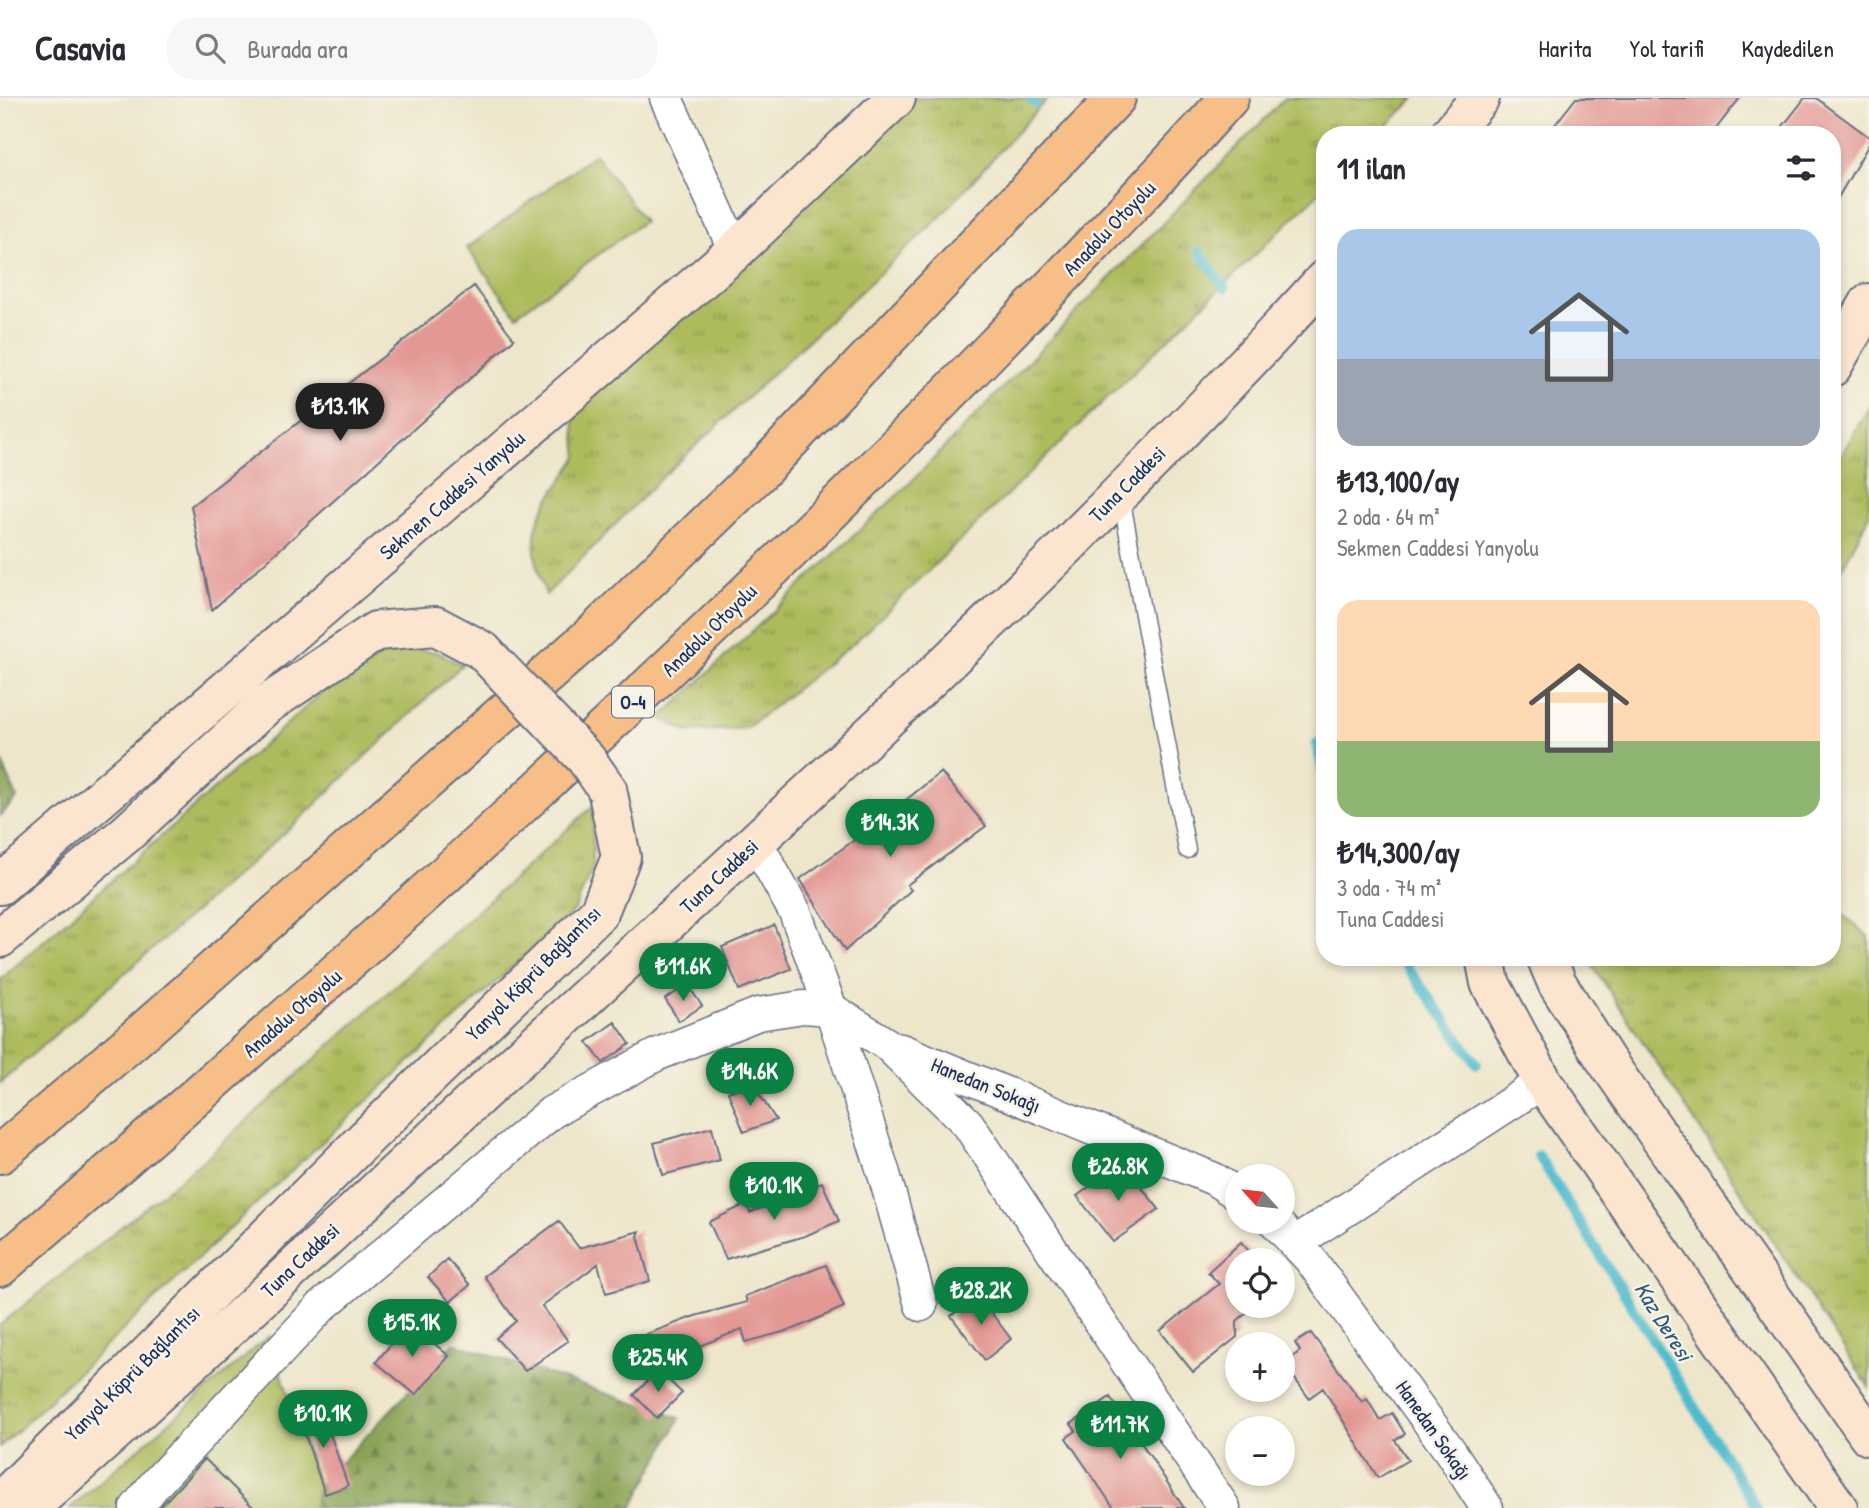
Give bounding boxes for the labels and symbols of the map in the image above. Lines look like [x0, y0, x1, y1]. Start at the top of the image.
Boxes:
street label: Anadolu Otoyolu [1056, 174, 1162, 282]
pin: ₺13.1K [283, 384, 397, 443]
street label: Sekmen Caddesi Yanyolu [373, 423, 531, 566]
street label: Tuna Caddesi [1082, 439, 1172, 529]
street label: Anadolu Otoyolu [655, 577, 763, 683]
road number: O-4 [612, 687, 654, 718]
pin: ₺14.3K [833, 800, 947, 859]
street label: Tuna Caddesi [673, 832, 765, 920]
street label: Yanyol Köprü Bağlantısı [459, 899, 607, 1047]
pin: ₺11.6K [626, 944, 740, 1003]
street label: Anadolu Otoyolu [236, 962, 348, 1064]
pin: ₺14.6K [693, 1048, 807, 1108]
street label: Hanedan Sokağı [927, 1050, 1045, 1120]
pin: ₺26.8K [1061, 1144, 1175, 1203]
pin: ₺10.1K [717, 1162, 831, 1222]
north arrow [1225, 1164, 1295, 1234]
street label: Tuna Caddesi [254, 1216, 346, 1304]
pin: ₺28.2K [924, 1268, 1038, 1327]
water label: Kaz Deresi [1627, 1275, 1702, 1368]
street label: Yanyol Köprü Bağlantısı [58, 1299, 206, 1447]
pin: ₺15.1K [355, 1300, 469, 1359]
pin: ₺25.4K [601, 1334, 715, 1394]
street label: Hanedan Sokağı [1389, 1374, 1479, 1486]
pin: ₺10.1K [266, 1390, 380, 1450]
pin: ₺11.7K [1063, 1402, 1177, 1461]

